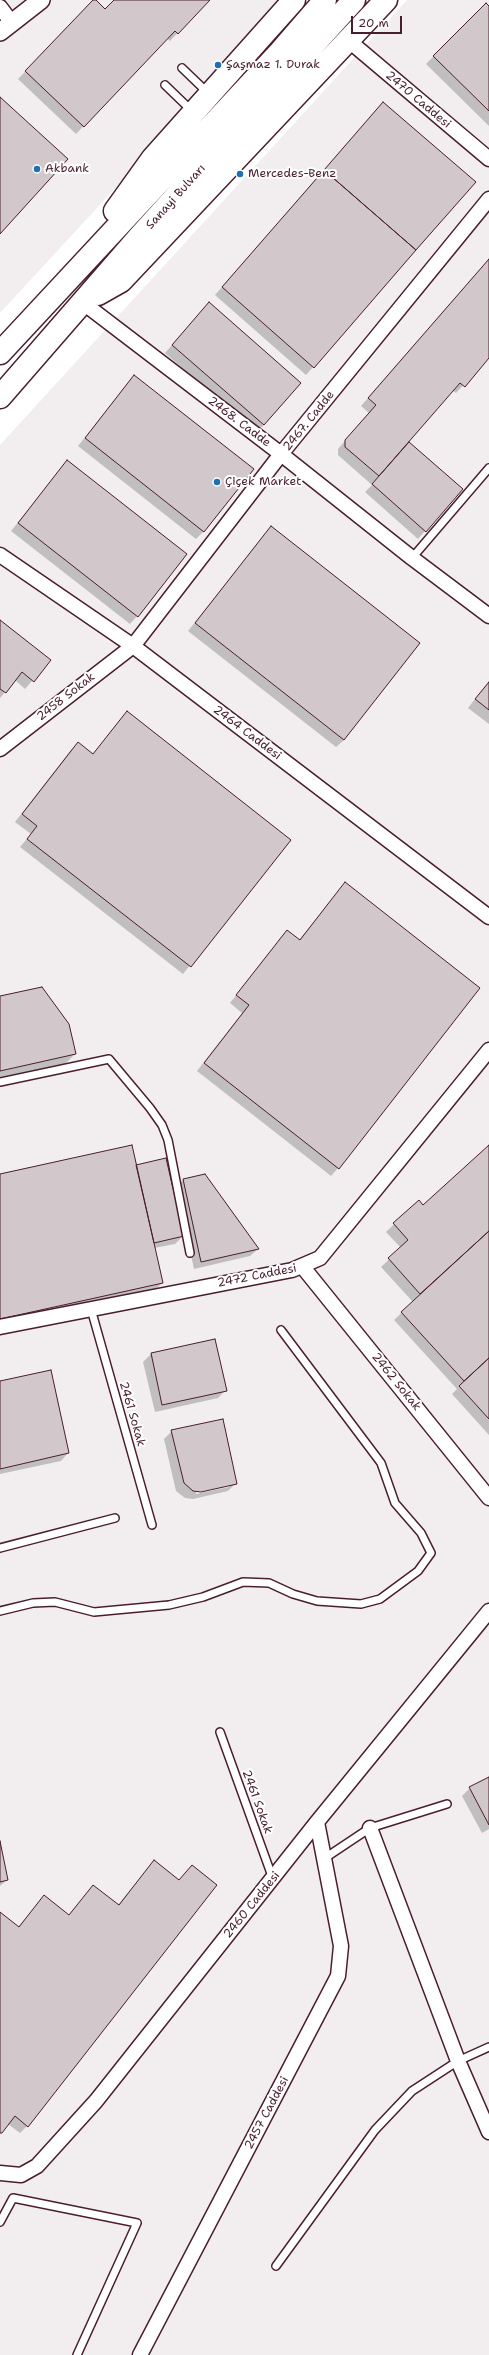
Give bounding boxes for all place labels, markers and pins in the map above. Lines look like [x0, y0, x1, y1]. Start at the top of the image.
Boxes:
place label: Şaşmaz 1. Durak [226, 58, 320, 72]
marker: Şaşmaz 1. Durak [213, 60, 223, 70]
place label: Akbank [45, 162, 89, 176]
marker: Akbank [32, 164, 42, 174]
place label: Mercedes-Benz [248, 167, 336, 181]
marker: Mercedes-Benz [235, 169, 245, 179]
place label: Çiçek Market [225, 475, 301, 489]
marker: Çiçek Market [212, 477, 222, 487]

